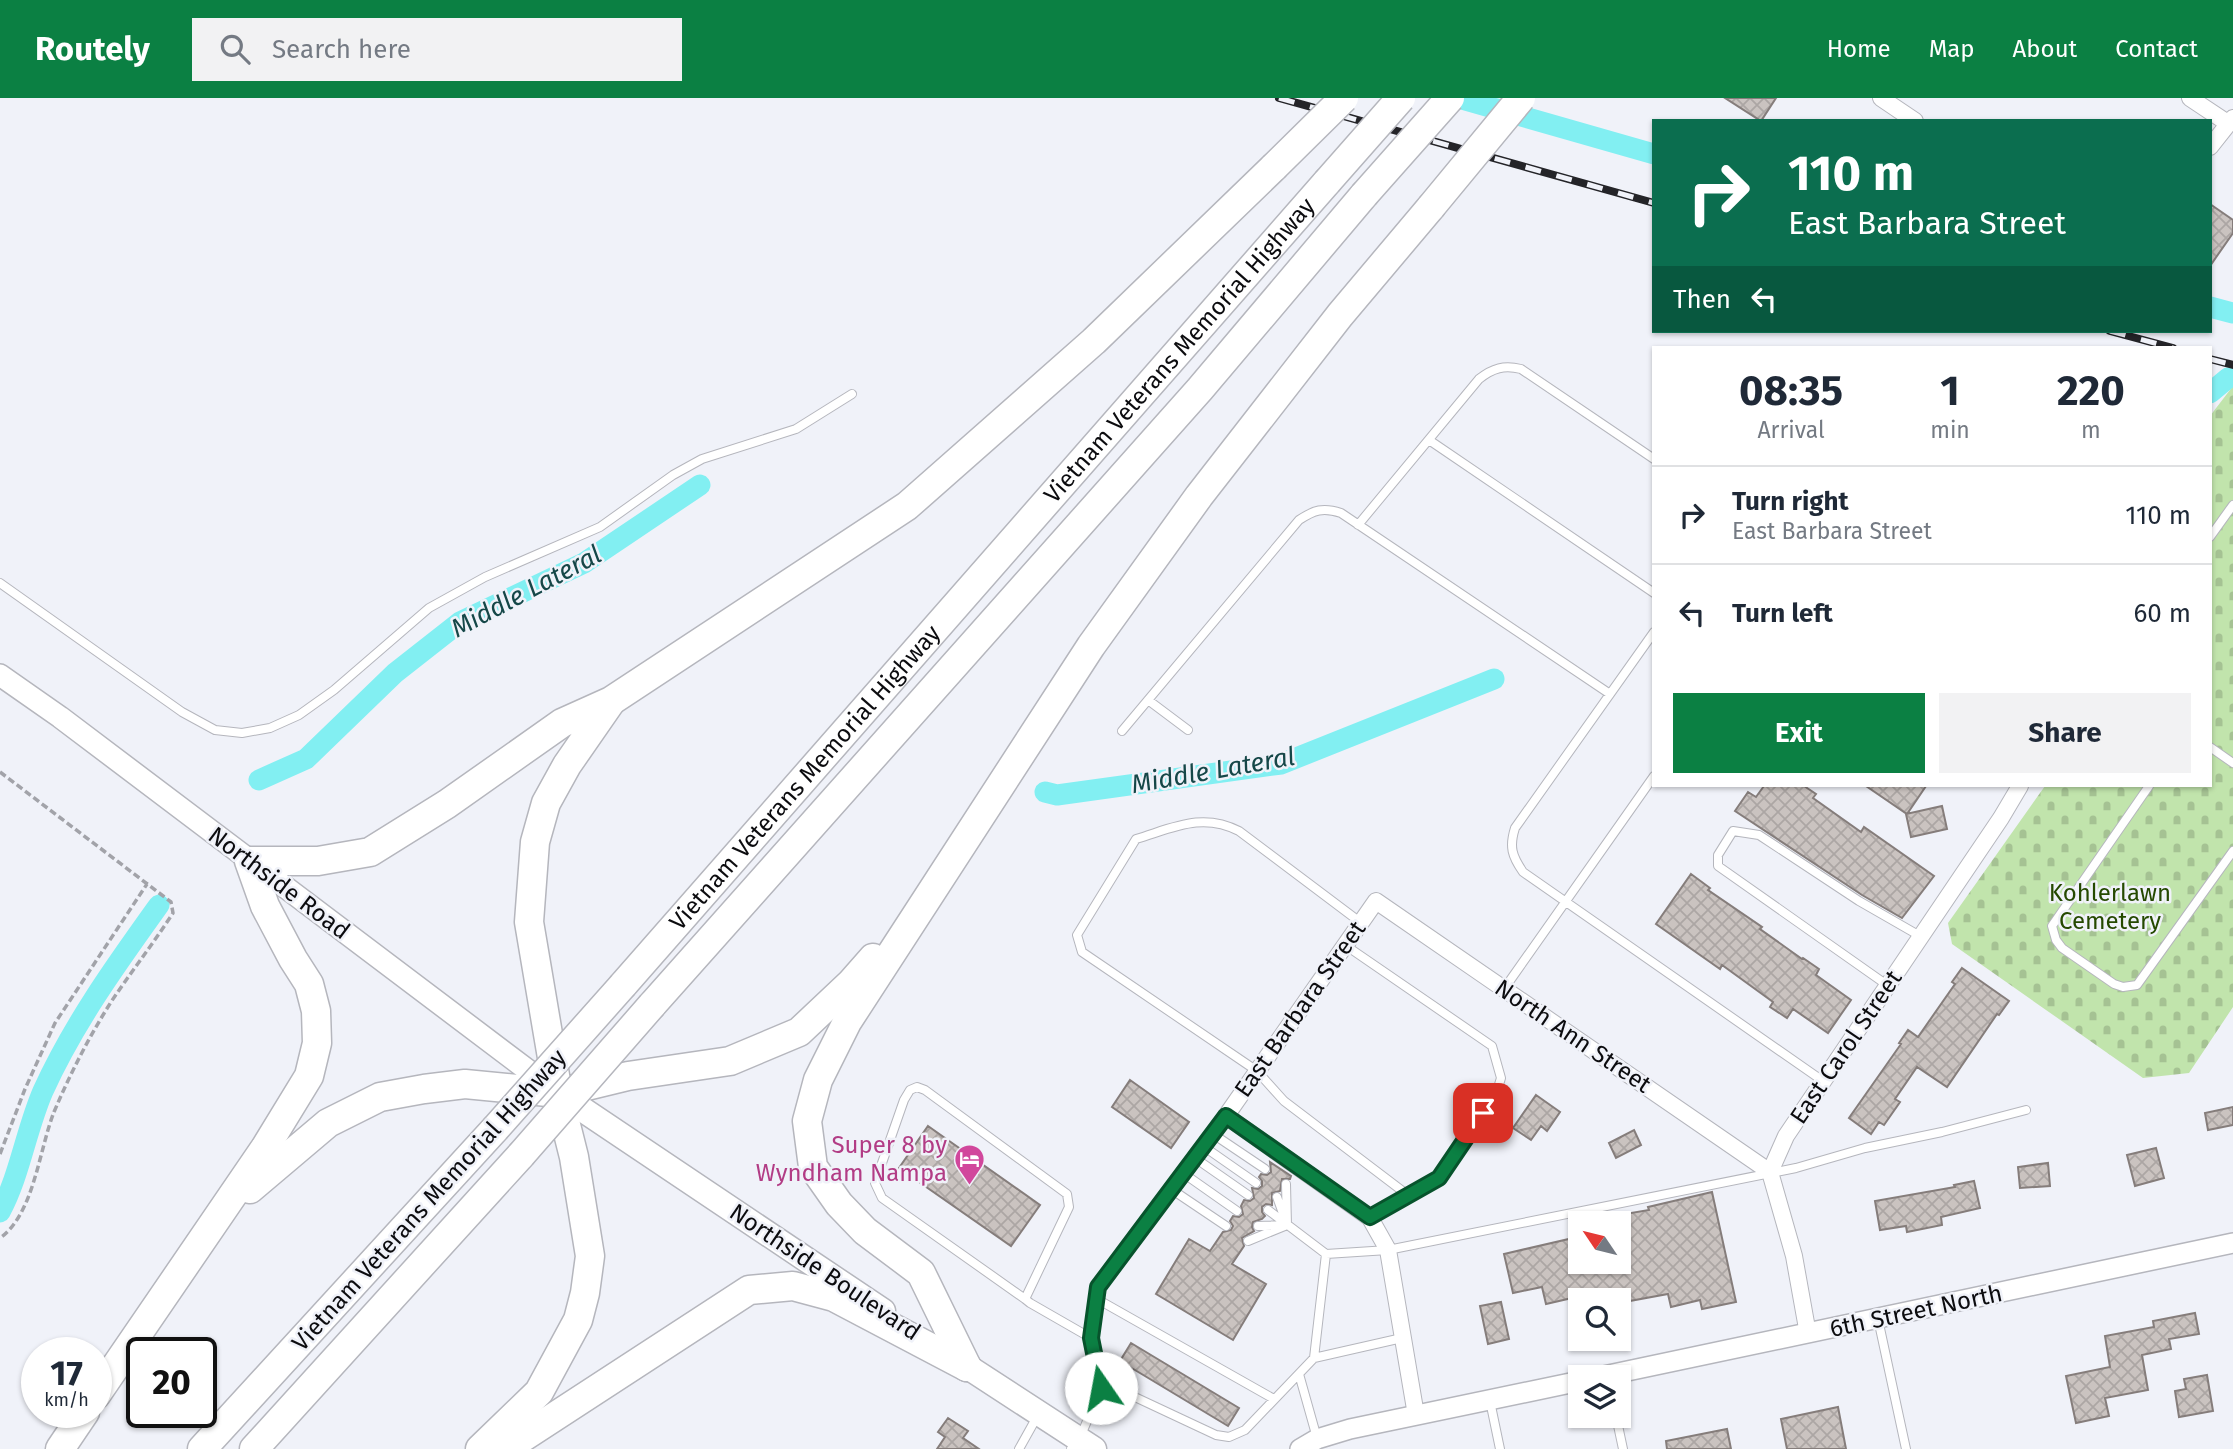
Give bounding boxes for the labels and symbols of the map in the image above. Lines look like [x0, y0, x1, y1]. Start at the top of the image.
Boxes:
street label: Vietnam Veterans Memorial Highway [1038, 192, 1321, 509]
water label: Middle Lateral [446, 539, 607, 644]
street label: Vietnam Veterans Memorial Highway [664, 619, 946, 936]
water label: Middle Lateral [1129, 741, 1297, 800]
street label: Northside Road [203, 821, 355, 945]
park label: Kohlerlawn Cemetery [2049, 879, 2171, 935]
street label: East Barbara Street [1229, 915, 1371, 1102]
street label: East Carol Street [1784, 965, 1908, 1129]
street label: North Ann Street [1490, 973, 1657, 1099]
street label: Vietnam Veterans Memorial Highway [286, 1043, 572, 1356]
pin [1453, 1083, 1513, 1143]
place label: Super 8 by Wyndham Nampa [756, 1131, 947, 1187]
hotel icon: Super 8 by Wyndham Nampa [953, 1142, 987, 1186]
street label: Northside Boulevard [724, 1198, 926, 1346]
north arrow [1568, 1211, 1631, 1274]
street label: 6th Street North [1827, 1279, 2005, 1343]
speed limit sign: 20 [126, 1337, 217, 1428]
position arrow [1064, 1351, 1138, 1425]

